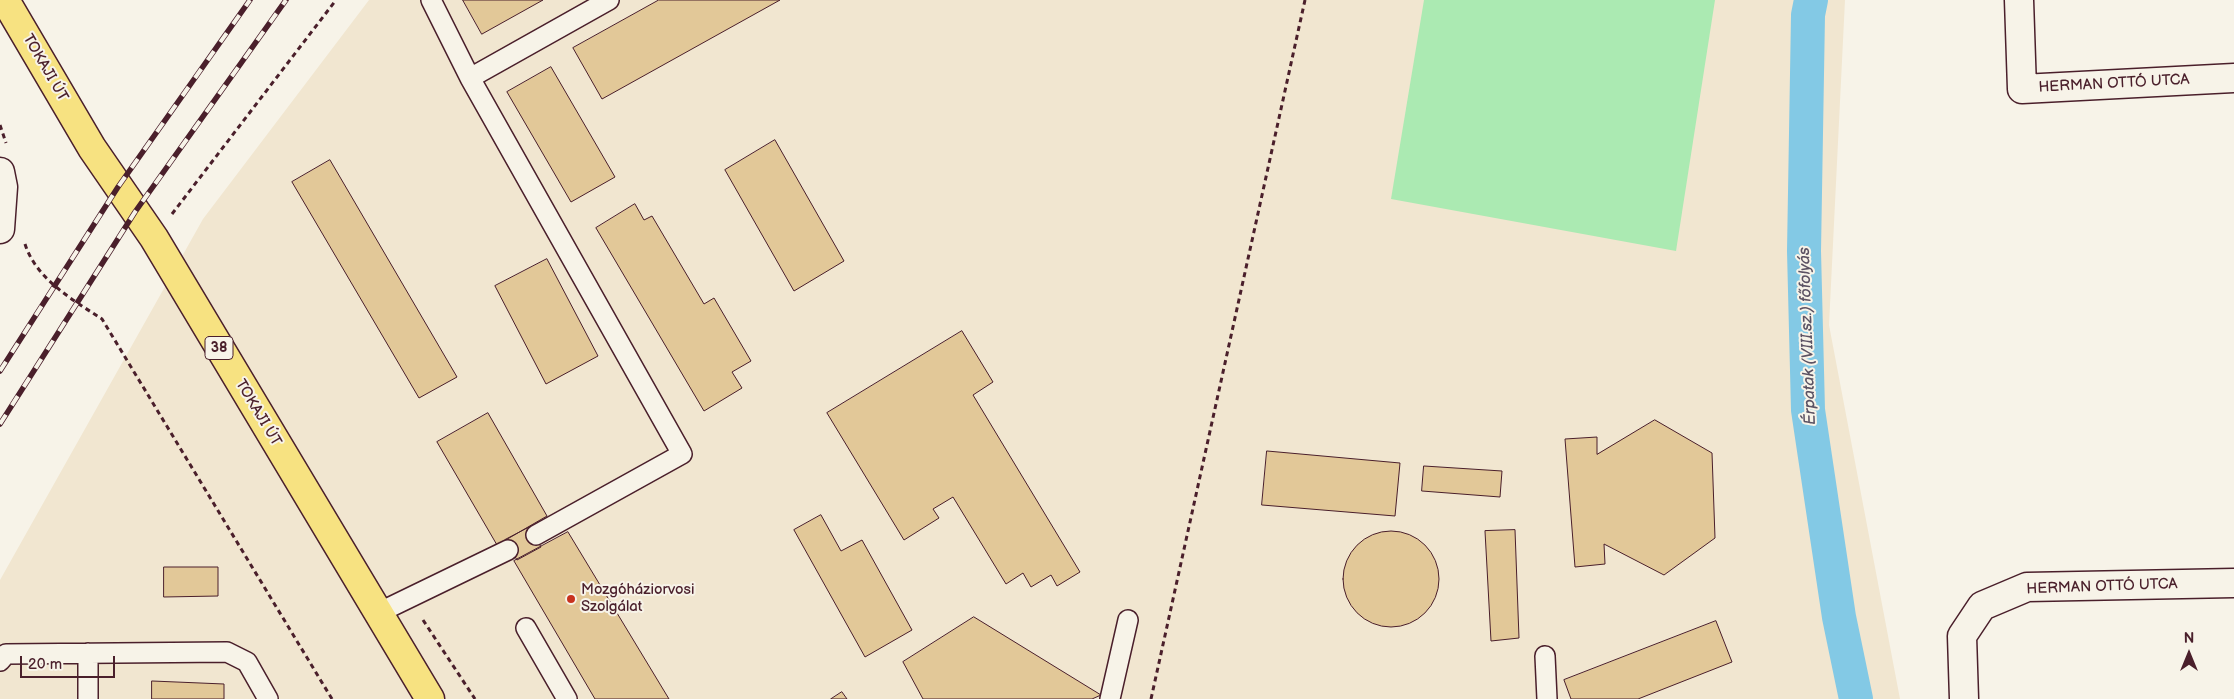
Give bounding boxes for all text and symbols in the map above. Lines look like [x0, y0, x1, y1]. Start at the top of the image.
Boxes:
street label: TOKAJI ÚT [19, 31, 71, 105]
street label: HERMAN OTTÓ UTCA [2038, 71, 2190, 97]
water label: Érpatak (VIII.sz.) főfolyás [1795, 247, 1821, 425]
road number: 38 [205, 336, 233, 359]
street label: TOKAJI ÚT [231, 376, 285, 450]
street label: HERMAN OTTÓ UTCA [2026, 575, 2178, 599]
place label: Mozgóháziorvosi Szolgálat [581, 581, 694, 616]
marker: Mozgóháziorvosi Szolgálat [565, 593, 577, 605]
north arrow [2164, 629, 2214, 679]
text: N [2184, 630, 2194, 647]
scale bar [22, 646, 118, 678]
text: 20 m [28, 655, 62, 674]

